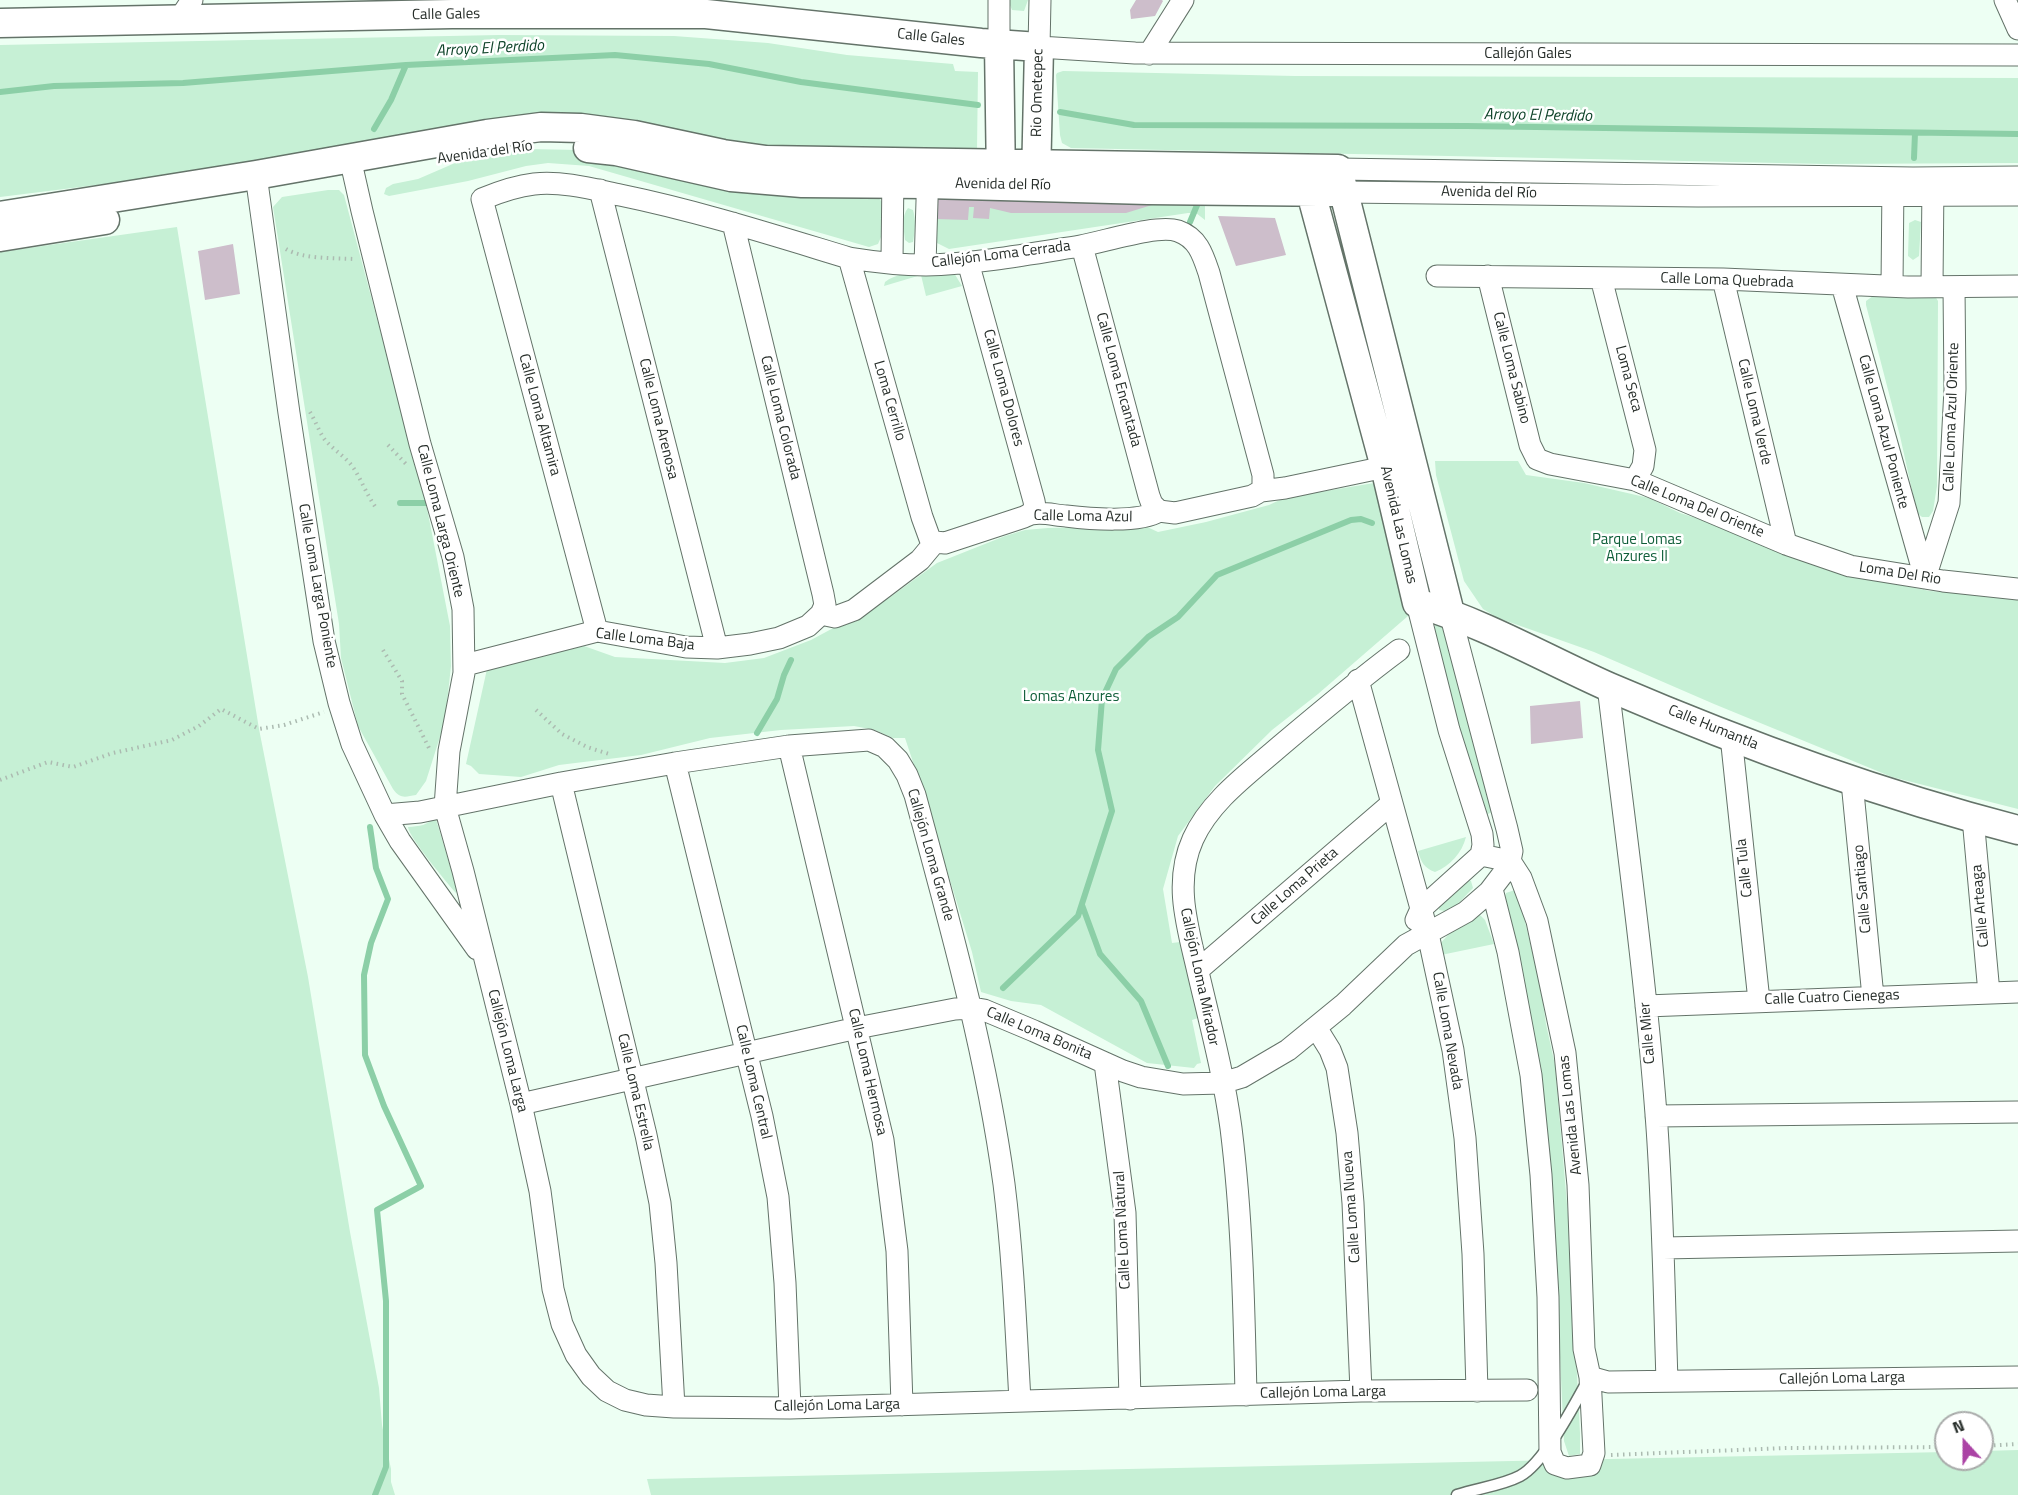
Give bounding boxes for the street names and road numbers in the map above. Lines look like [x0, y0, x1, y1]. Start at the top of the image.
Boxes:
street label: Calle Gales [412, 5, 480, 25]
street label: Calle Gales [896, 25, 966, 51]
street label: Callejón Gales [1484, 45, 1572, 63]
street label: Rio Ometepec [1028, 49, 1048, 137]
street label: Avenida del Río [436, 137, 534, 169]
street label: Avenida del Río [955, 175, 1051, 195]
street label: Avenida del Río [1441, 183, 1537, 203]
street label: Callejón Loma Cerrada [930, 238, 1072, 272]
street label: Calle Loma Quebrada [1660, 270, 1794, 292]
street label: Calle Loma Sabino [1488, 310, 1534, 426]
street label: Calle Loma Encantada [1091, 311, 1145, 449]
street label: Calle Loma Dolores [979, 328, 1027, 448]
street label: Calle Loma Azul Oriente [1940, 342, 1964, 492]
street label: Loma Seca [1610, 344, 1646, 414]
street label: Calle Loma Altamira [514, 352, 564, 478]
street label: Calle Loma Azul Poniente [1854, 353, 1912, 511]
street label: Calle Loma Colorada [756, 354, 804, 482]
street label: Calle Loma Arenosa [634, 357, 682, 481]
street label: Calle Loma Verde [1733, 357, 1775, 467]
street label: Loma Cerrillo [869, 359, 909, 443]
street label: Calle Loma Larga Oriente [412, 443, 468, 599]
street label: Avenida Las Lomas [1376, 464, 1420, 586]
street label: Calle Loma Del Oriente [1627, 472, 1767, 542]
street label: Calle Loma Larga Poniente [294, 502, 340, 670]
street label: Calle Loma Azul [1033, 507, 1133, 527]
street label: Loma Del Rio [1858, 559, 1942, 589]
street label: Calle Loma Baja [595, 625, 695, 655]
street label: Calle Humantla [1665, 702, 1761, 754]
street label: Callejón Loma Grande [903, 787, 957, 923]
street label: Calle Tula [1733, 838, 1757, 898]
street label: Calle Loma Prieta [1248, 844, 1342, 930]
street label: Calle Santiago [1850, 844, 1876, 934]
street label: Calle Arteaga [1968, 864, 1994, 948]
street label: Callejón Loma Mirador [1176, 906, 1222, 1048]
street label: Calle Loma Nevada [1428, 971, 1466, 1091]
street label: Calle Cuatro Cienegas [1764, 987, 1900, 1009]
street label: Callejón Loma Larga [483, 988, 531, 1114]
street label: Calle Mier [1636, 1001, 1660, 1065]
street label: Calle Loma Bonita [983, 1004, 1095, 1064]
street label: Calle Loma Hermosa [844, 1007, 890, 1137]
street label: Calle Loma Central [731, 1023, 775, 1141]
street label: Calle Loma Estrella [613, 1032, 657, 1152]
street label: Avenida Las Lomas [1556, 1054, 1586, 1176]
street label: Calle Loma Nueva [1339, 1150, 1365, 1264]
street label: Calle Loma Natural [1111, 1170, 1135, 1290]
street label: Callejón Loma Larga [1779, 1369, 1905, 1389]
street label: Callejón Loma Larga [1260, 1383, 1386, 1403]
street label: Callejón Loma Larga [774, 1396, 900, 1416]

